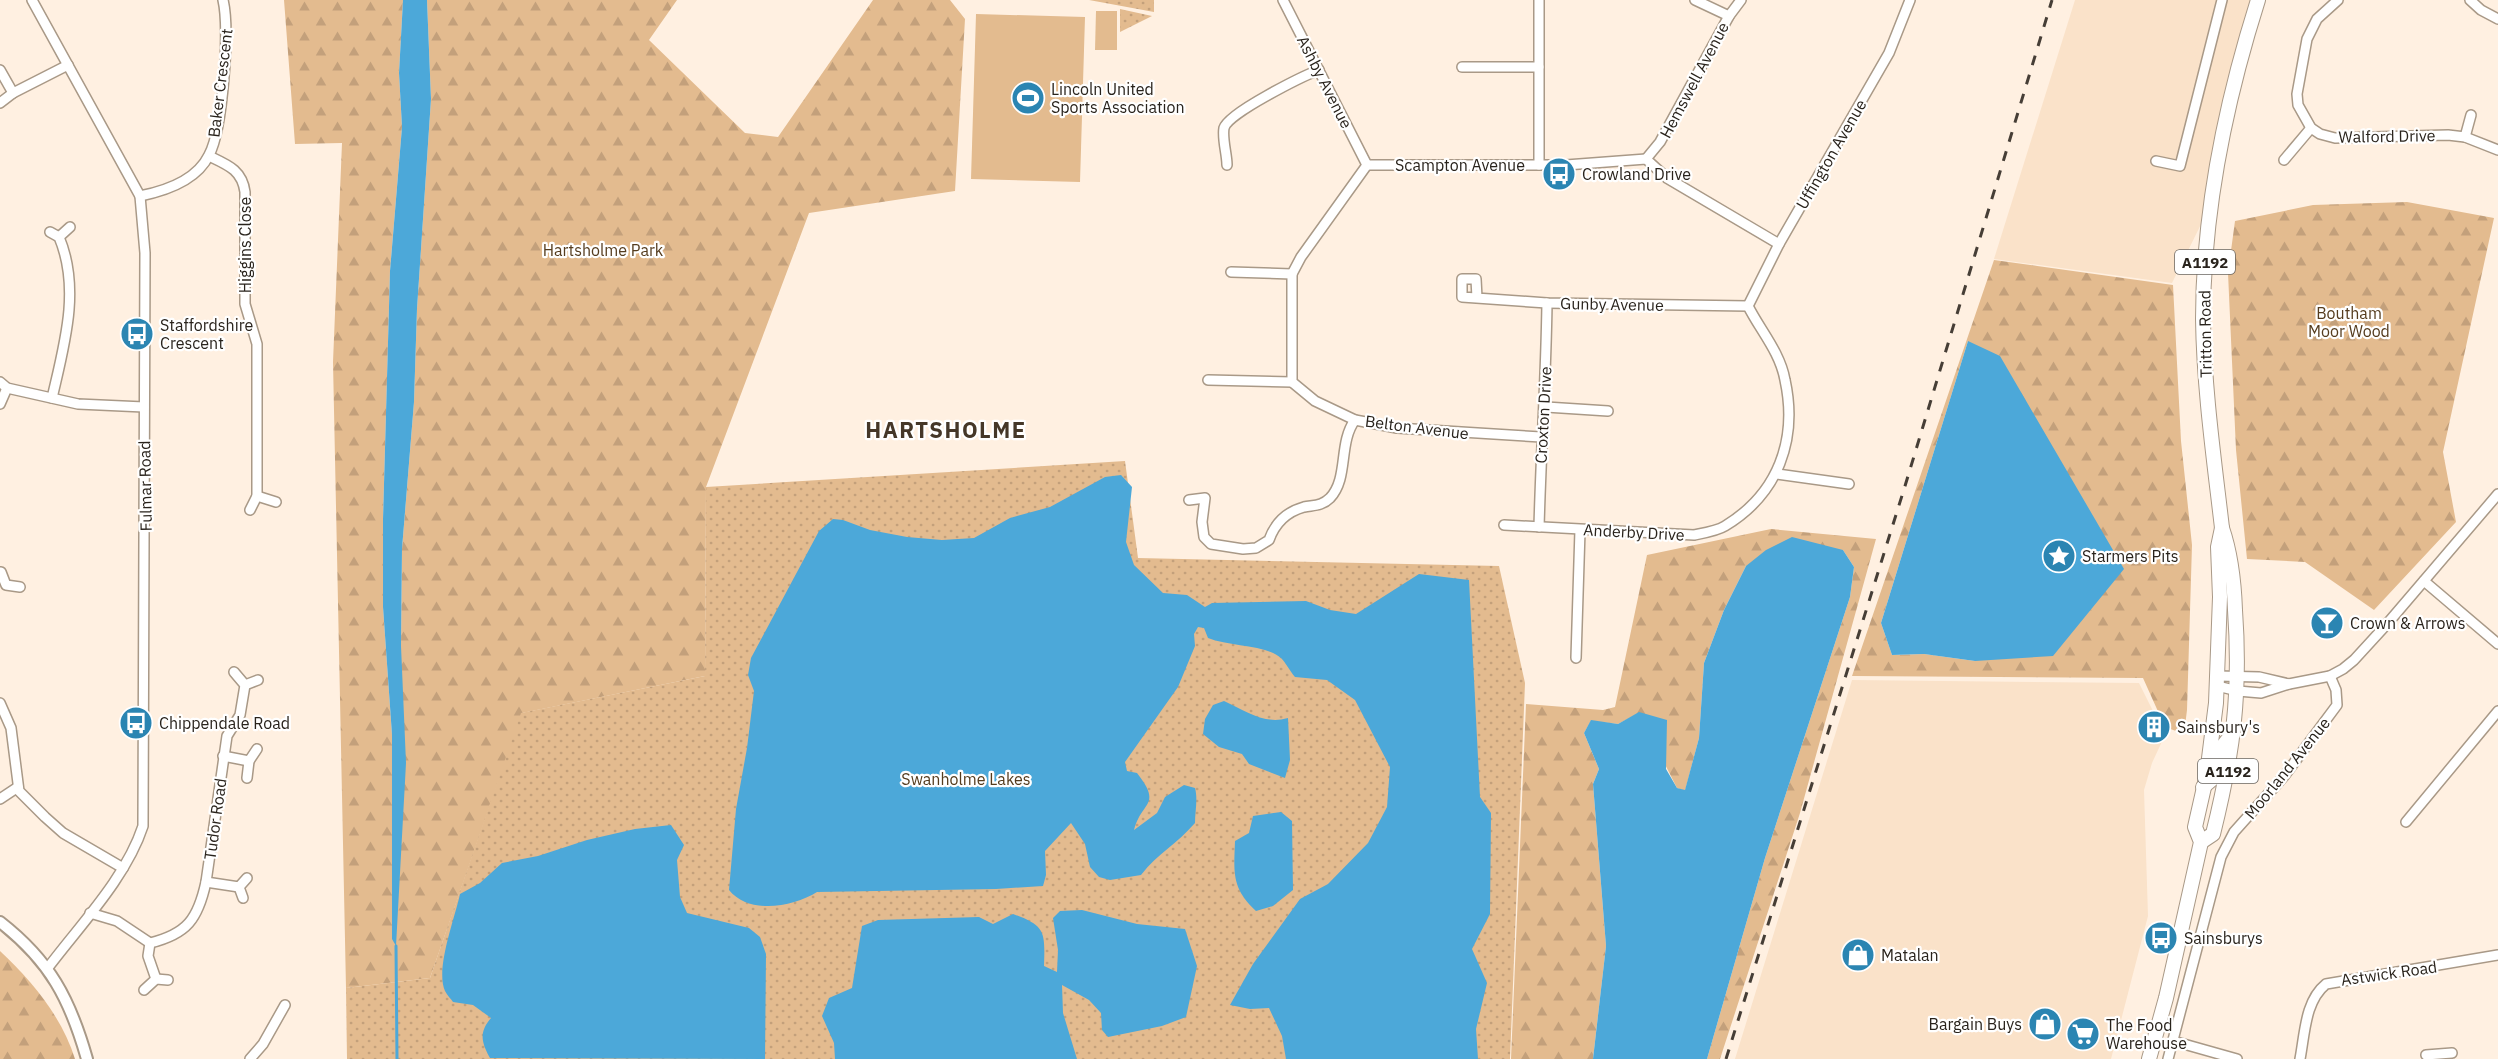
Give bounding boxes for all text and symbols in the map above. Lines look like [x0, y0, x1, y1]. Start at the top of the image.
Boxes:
street label: Hemswell Avenue [1655, 18, 1733, 141]
street label: Baker Crescent [203, 28, 237, 138]
street label: Ashby Avenue [1293, 32, 1357, 132]
place label: Lincoln United Sports Association [1051, 79, 1185, 117]
sports icon: Lincoln United Sports Association [1010, 80, 1046, 116]
street label: Uffington Avenue [1791, 95, 1871, 212]
street label: Walford Drive [2338, 125, 2436, 147]
street label: Scampton Avenue [1395, 155, 1525, 175]
bus stop icon: Crowland Drive [1541, 156, 1577, 192]
place label: Crowland Drive [1582, 164, 1691, 184]
street label: Higgins Close [235, 196, 255, 293]
park label: Hartsholme Park [543, 240, 664, 260]
road number: A1192 [2175, 250, 2235, 274]
street label: Tritton Road [2194, 290, 2216, 378]
street label: Gunby Avenue [1560, 293, 1664, 315]
park label: Boutham Moor Wood [2308, 303, 2390, 341]
place label: Staffordshire Crescent [160, 315, 253, 353]
bus stop icon: Staffordshire Crescent [119, 316, 155, 352]
street label: Croxton Drive [1530, 366, 1556, 464]
street label: Belton Avenue [1364, 411, 1470, 443]
district label: HARTSHOLME [865, 415, 1027, 444]
street label: Fulmar Road [134, 440, 156, 532]
street label: Anderby Drive [1583, 519, 1685, 545]
place icon: Starmers Pits [2041, 538, 2077, 574]
place label: Starmers Pits [2082, 546, 2179, 566]
bar icon: Crown & Arrows [2309, 605, 2345, 641]
place label: Crown & Arrows [2350, 613, 2466, 633]
bus stop icon: Chippendale Road [118, 705, 154, 741]
building icon: Sainsbury's [2136, 709, 2172, 745]
place label: Chippendale Road [159, 713, 290, 733]
street label: Moorland Avenue [2240, 713, 2334, 823]
place label: Sainsbury's [2177, 717, 2260, 737]
road number: A1192 [2198, 759, 2258, 783]
park label: Swanholme Lakes [901, 769, 1031, 789]
street label: Tudor Road [199, 777, 231, 861]
bus stop icon: Sainsburys [2143, 920, 2179, 956]
place label: Sainsburys [2184, 928, 2263, 948]
shop icon: Matalan [1840, 937, 1876, 973]
place label: Matalan [1881, 945, 1939, 965]
street label: Astwick Road [2340, 956, 2438, 990]
shop icon: Bargain Buys [2027, 1006, 2063, 1042]
place label: Bargain Buys [1928, 1014, 2022, 1034]
place label: The Food Warehouse [2106, 1015, 2187, 1053]
supermarket icon: The Food Warehouse [2065, 1016, 2101, 1052]

